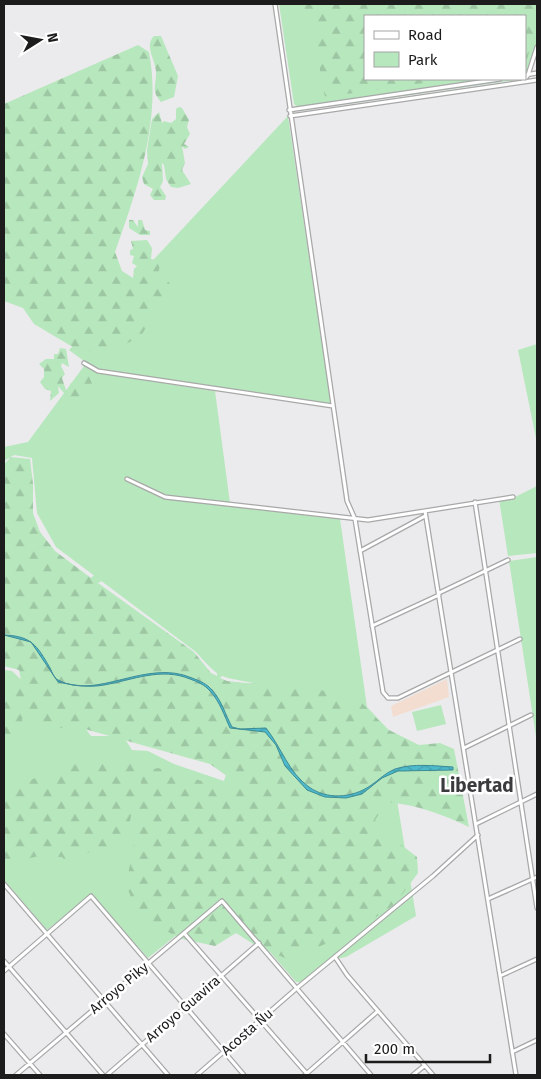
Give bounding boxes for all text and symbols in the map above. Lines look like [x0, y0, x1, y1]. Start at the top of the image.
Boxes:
north arrow [15, 15, 65, 65]
legend [364, 15, 526, 80]
text: Road [408, 26, 443, 44]
text: N [43, 31, 62, 44]
text: Park [408, 51, 438, 69]
district label: Libertad [440, 774, 514, 797]
street label: Arroyo Piky [86, 958, 152, 1017]
street label: Arroyo Guavira [142, 972, 224, 1046]
street label: Acosta Ñu [218, 1005, 276, 1059]
scale bar [366, 1032, 490, 1064]
text: 200 m [374, 1040, 415, 1058]

